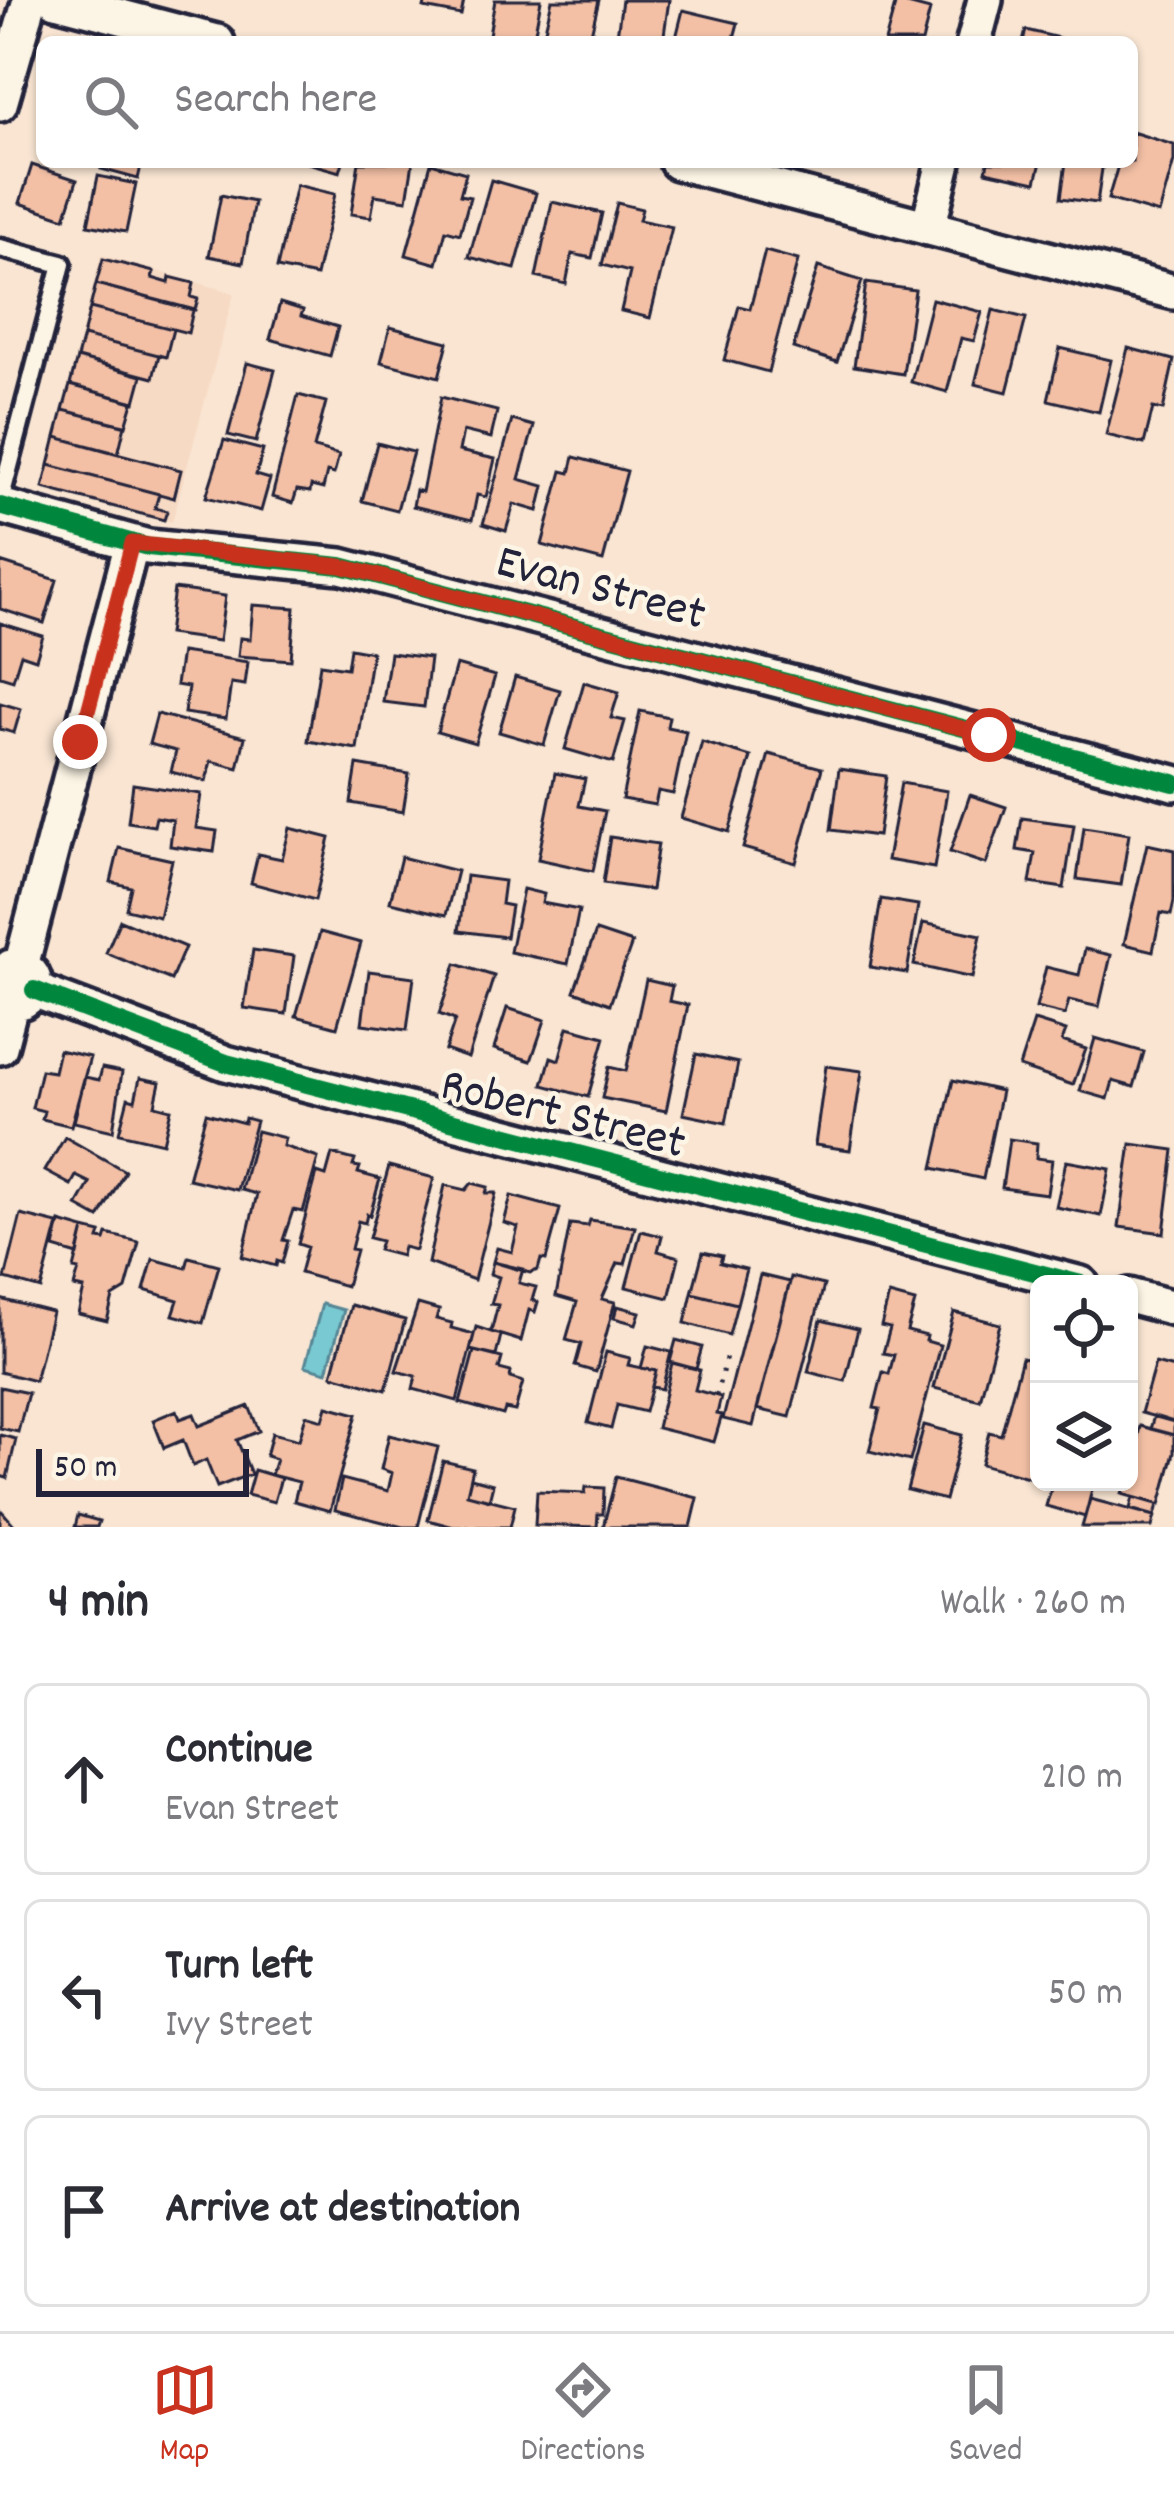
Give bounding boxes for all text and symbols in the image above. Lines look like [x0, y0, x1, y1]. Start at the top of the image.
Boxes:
search box [36, 36, 1138, 168]
icon: search [78, 69, 144, 135]
text: Search here [174, 70, 377, 134]
street label: Evan Street [488, 530, 712, 652]
route start [962, 708, 1016, 762]
route end [53, 715, 107, 769]
street label: Robert Street [433, 1054, 692, 1181]
map controls [1030, 1275, 1138, 1491]
button: locate [1030, 1275, 1138, 1383]
button: layers [1030, 1383, 1138, 1491]
scale bar [36, 1443, 249, 1496]
text: 50 m [54, 1446, 118, 1493]
text: 4 min [48, 1569, 149, 1641]
text: Walk · 260 m [940, 1578, 1126, 1633]
text: Continue [165, 1720, 313, 1784]
icon: ahead [51, 1746, 117, 1812]
text: 210 m [1040, 1752, 1123, 1807]
text: Evan Street [165, 1784, 339, 1839]
text: Turn left [165, 1936, 313, 2000]
icon: left [51, 1962, 117, 2028]
text: 50 m [1048, 1968, 1123, 2023]
text: Ivy Street [165, 2000, 313, 2055]
icon: arrive [51, 2178, 117, 2244]
text: Arrive at destination [165, 2179, 520, 2243]
tab: Map [152, 2357, 218, 2476]
tab: Directions [521, 2357, 646, 2476]
tab: Saved [949, 2357, 1022, 2476]

